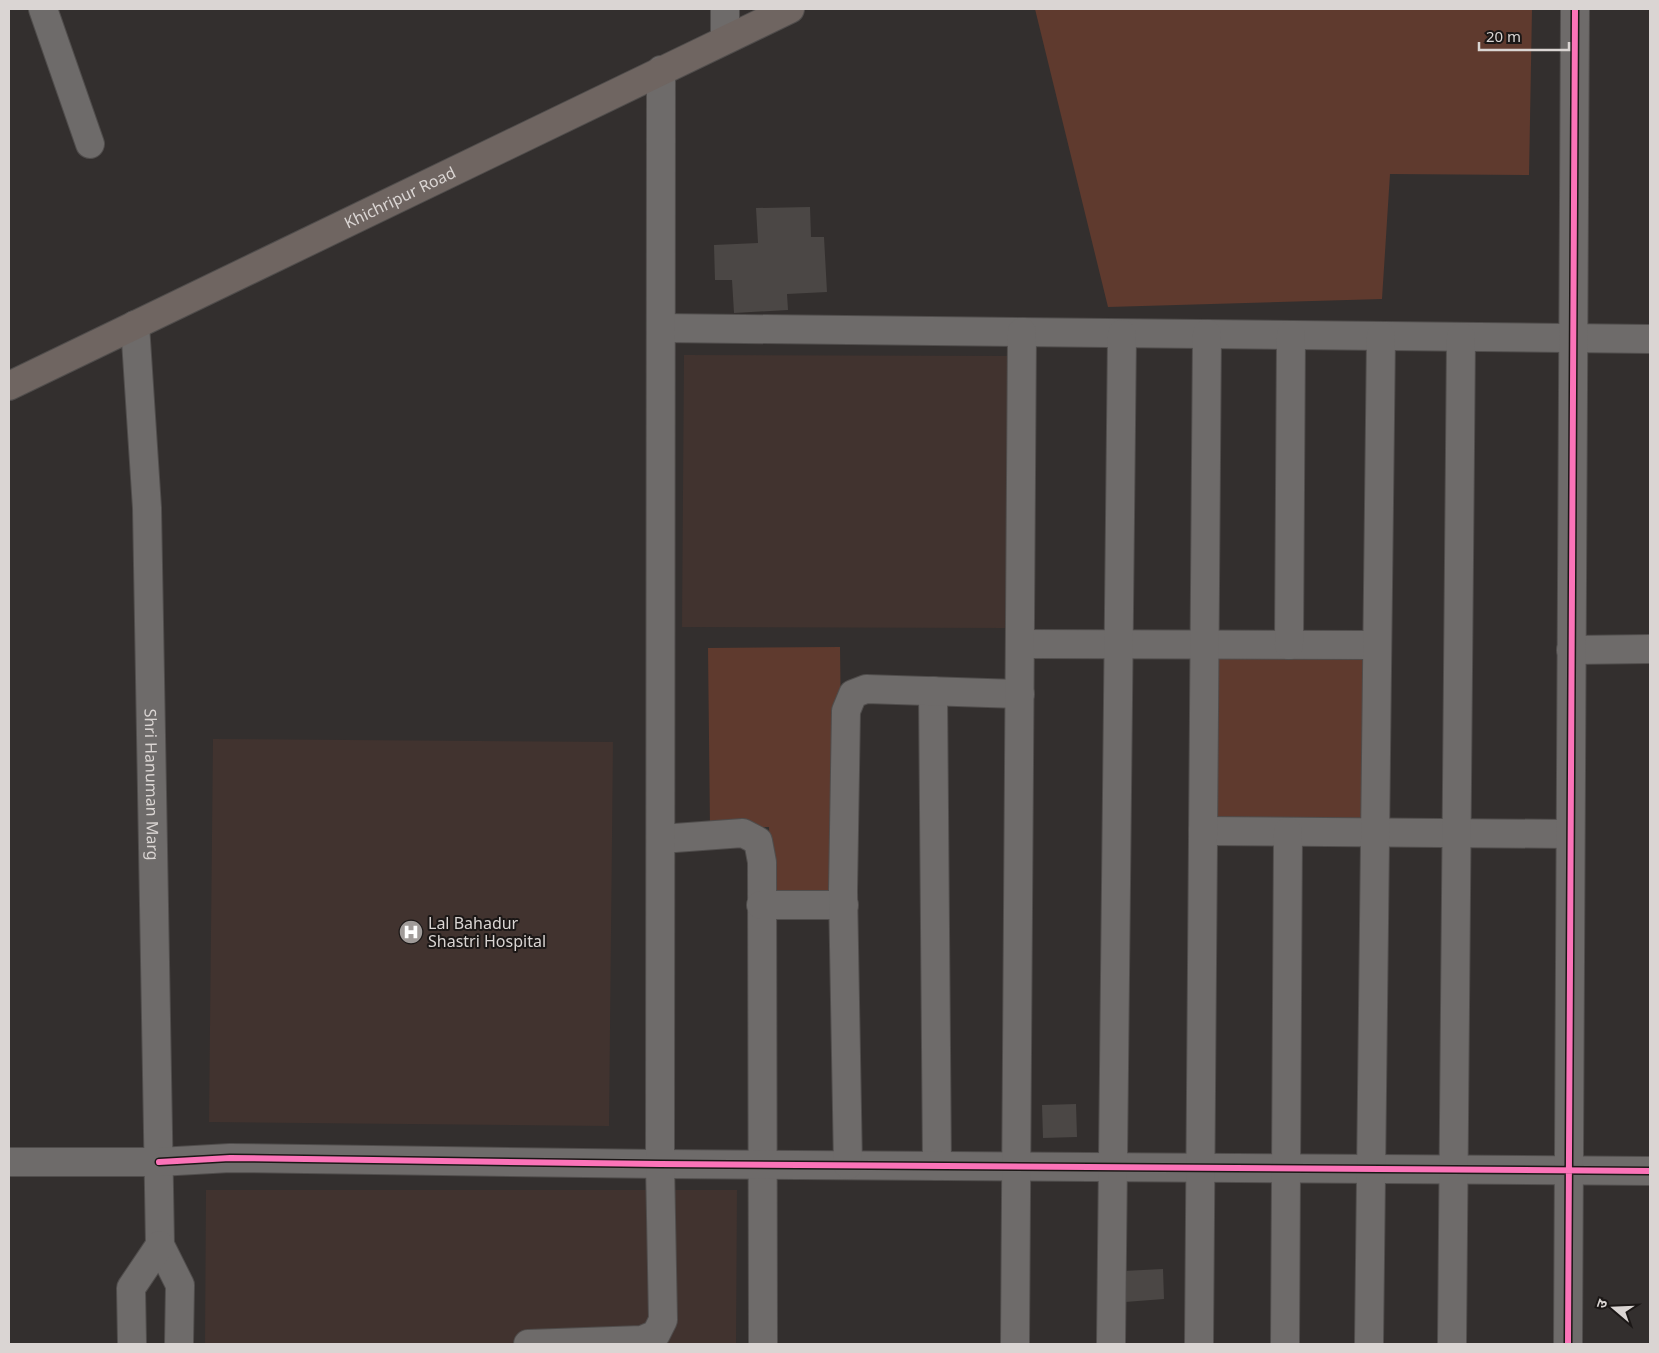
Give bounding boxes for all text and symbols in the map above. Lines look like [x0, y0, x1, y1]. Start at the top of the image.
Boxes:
scale bar [1479, 20, 1569, 52]
text: 20 m [1486, 26, 1521, 46]
street label: Khichripur Road [340, 161, 459, 234]
street label: Shri Hanuman Marg [140, 708, 164, 861]
place label: Lal Bahadur Shastri Hospital [428, 912, 546, 952]
hospital icon: Lal Bahadur Shastri Hospital [398, 919, 424, 945]
north arrow [1589, 1283, 1639, 1333]
text: उ [1591, 1296, 1612, 1311]

